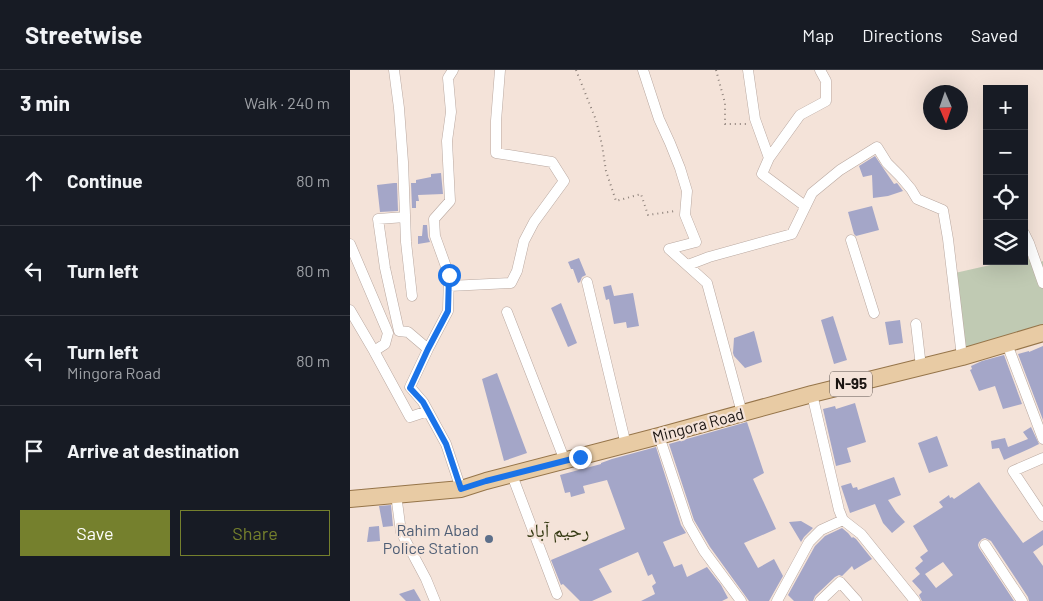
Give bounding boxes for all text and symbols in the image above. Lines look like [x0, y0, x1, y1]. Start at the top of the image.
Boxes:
text: Streetwise [25, 20, 142, 49]
text: Map [802, 24, 834, 46]
text: Directions [862, 24, 943, 46]
text: Saved [971, 24, 1018, 46]
north arrow [923, 85, 968, 130]
map controls [983, 85, 1028, 265]
button: + [983, 85, 1028, 130]
text: 3 min [20, 90, 70, 115]
text: Walk · 240 m [244, 93, 330, 112]
button: − [983, 130, 1028, 175]
icon: ahead [20, 167, 48, 195]
text: Continue [67, 169, 143, 192]
text: 80 m [296, 171, 330, 190]
button: locate [983, 175, 1028, 220]
button: layers [983, 220, 1028, 265]
icon: left [20, 257, 48, 285]
text: Turn left [67, 259, 138, 282]
text: 80 m [296, 261, 330, 280]
route start [438, 264, 461, 287]
text: Turn left [67, 340, 138, 363]
icon: left [20, 347, 48, 375]
text: 80 m [296, 351, 330, 370]
text: Mingora Road [67, 363, 161, 382]
road number: N-95 [830, 372, 872, 396]
street label: Mingora Road [650, 403, 746, 446]
icon: arrive [20, 437, 48, 465]
text: Arrive at destination [67, 439, 239, 462]
route end [569, 446, 592, 469]
button: Save [20, 510, 170, 556]
button: Share [180, 510, 330, 556]
district label: رحیم آباد [527, 518, 589, 543]
place label: Rahim Abad Police Station [383, 520, 479, 557]
marker: Rahim Abad Police Station [483, 533, 495, 545]

